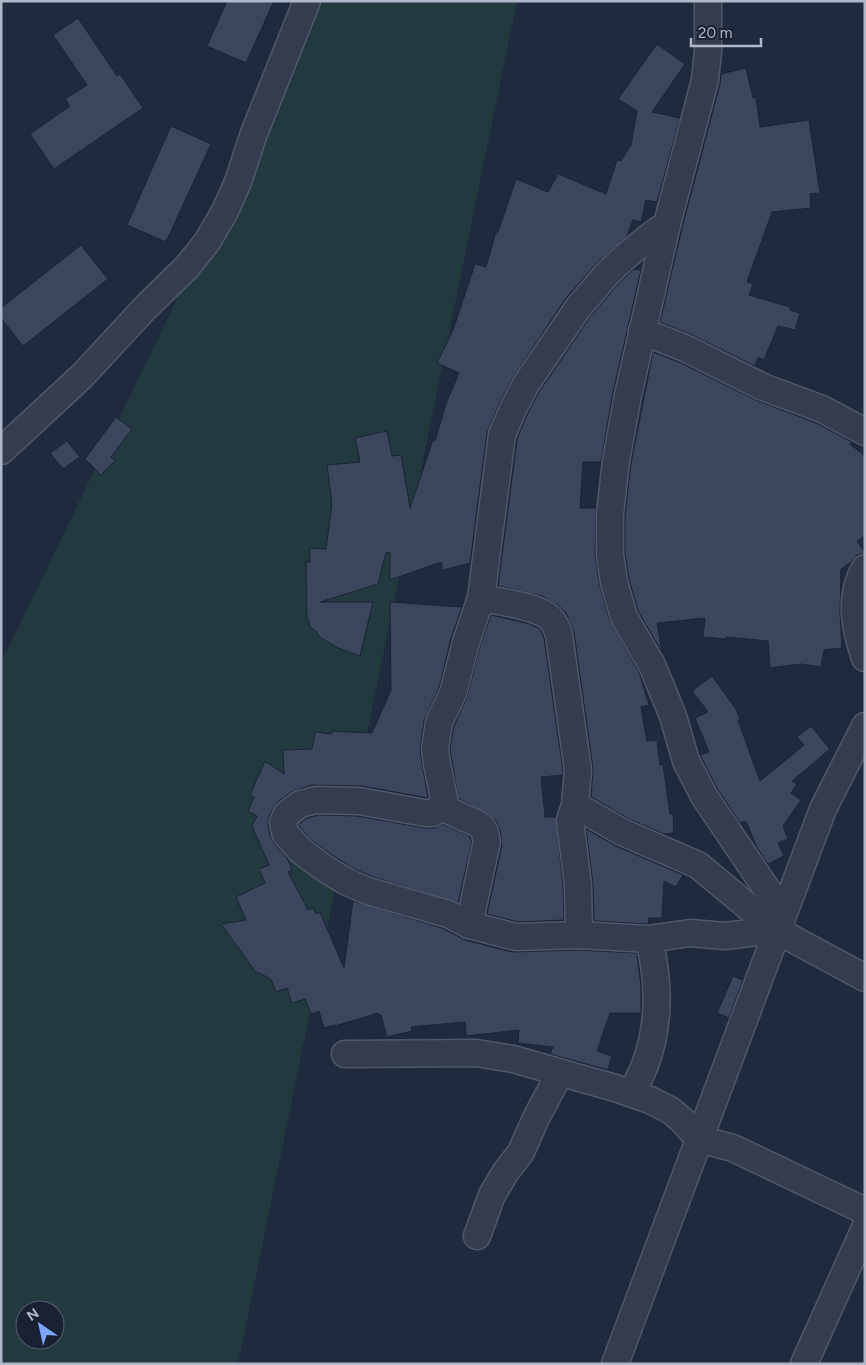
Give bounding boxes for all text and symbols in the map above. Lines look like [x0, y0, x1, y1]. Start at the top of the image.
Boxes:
scale bar [691, 15, 761, 47]
text: 20 m [698, 24, 732, 42]
north arrow [15, 1300, 65, 1350]
text: N [24, 1305, 42, 1325]

